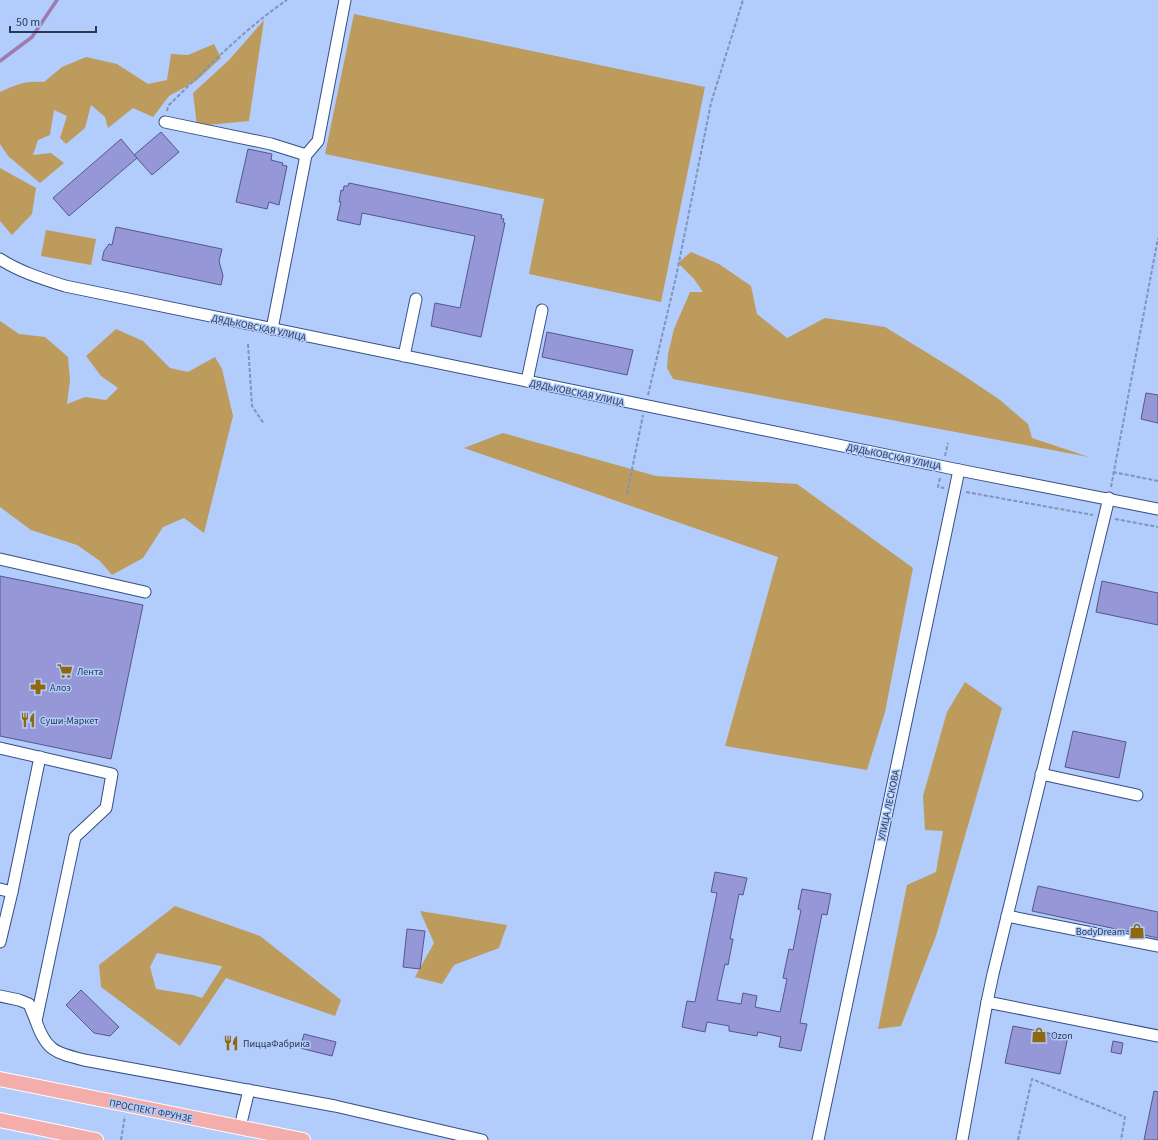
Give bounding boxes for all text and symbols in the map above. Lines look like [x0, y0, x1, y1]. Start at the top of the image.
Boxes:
scale bar [10, 8, 96, 34]
text: 50 m [16, 14, 40, 31]
street label: ДЯДЬКОВСКАЯ УЛИЦА [210, 311, 308, 345]
street label: ДЯДЬКОВСКАЯ УЛИЦА [528, 376, 626, 410]
street label: ДЯДЬКОВСКАЯ УЛИЦА [845, 440, 943, 474]
supermarket icon: Лента [56, 662, 74, 680]
place label: Лента [77, 665, 103, 679]
pharmacy icon: Алоэ [29, 678, 47, 696]
place label: Алоэ [50, 681, 71, 695]
restaurant icon: Суши-Маркет [19, 711, 37, 729]
place label: Суши-Маркет [40, 714, 99, 728]
street label: УЛИЦА ЛЕСКОВА [875, 768, 903, 842]
shop icon: BodyDream [1128, 922, 1146, 940]
place label: BodyDream [1076, 925, 1125, 939]
shop icon: Ozon [1030, 1026, 1048, 1044]
place label: Ozon [1051, 1029, 1073, 1043]
restaurant icon: ПиццаФабрика [222, 1034, 240, 1052]
place label: ПиццаФабрика [243, 1037, 310, 1051]
street label: ПРОСПЕКТ ФРУНЗЕ [108, 1096, 194, 1126]

